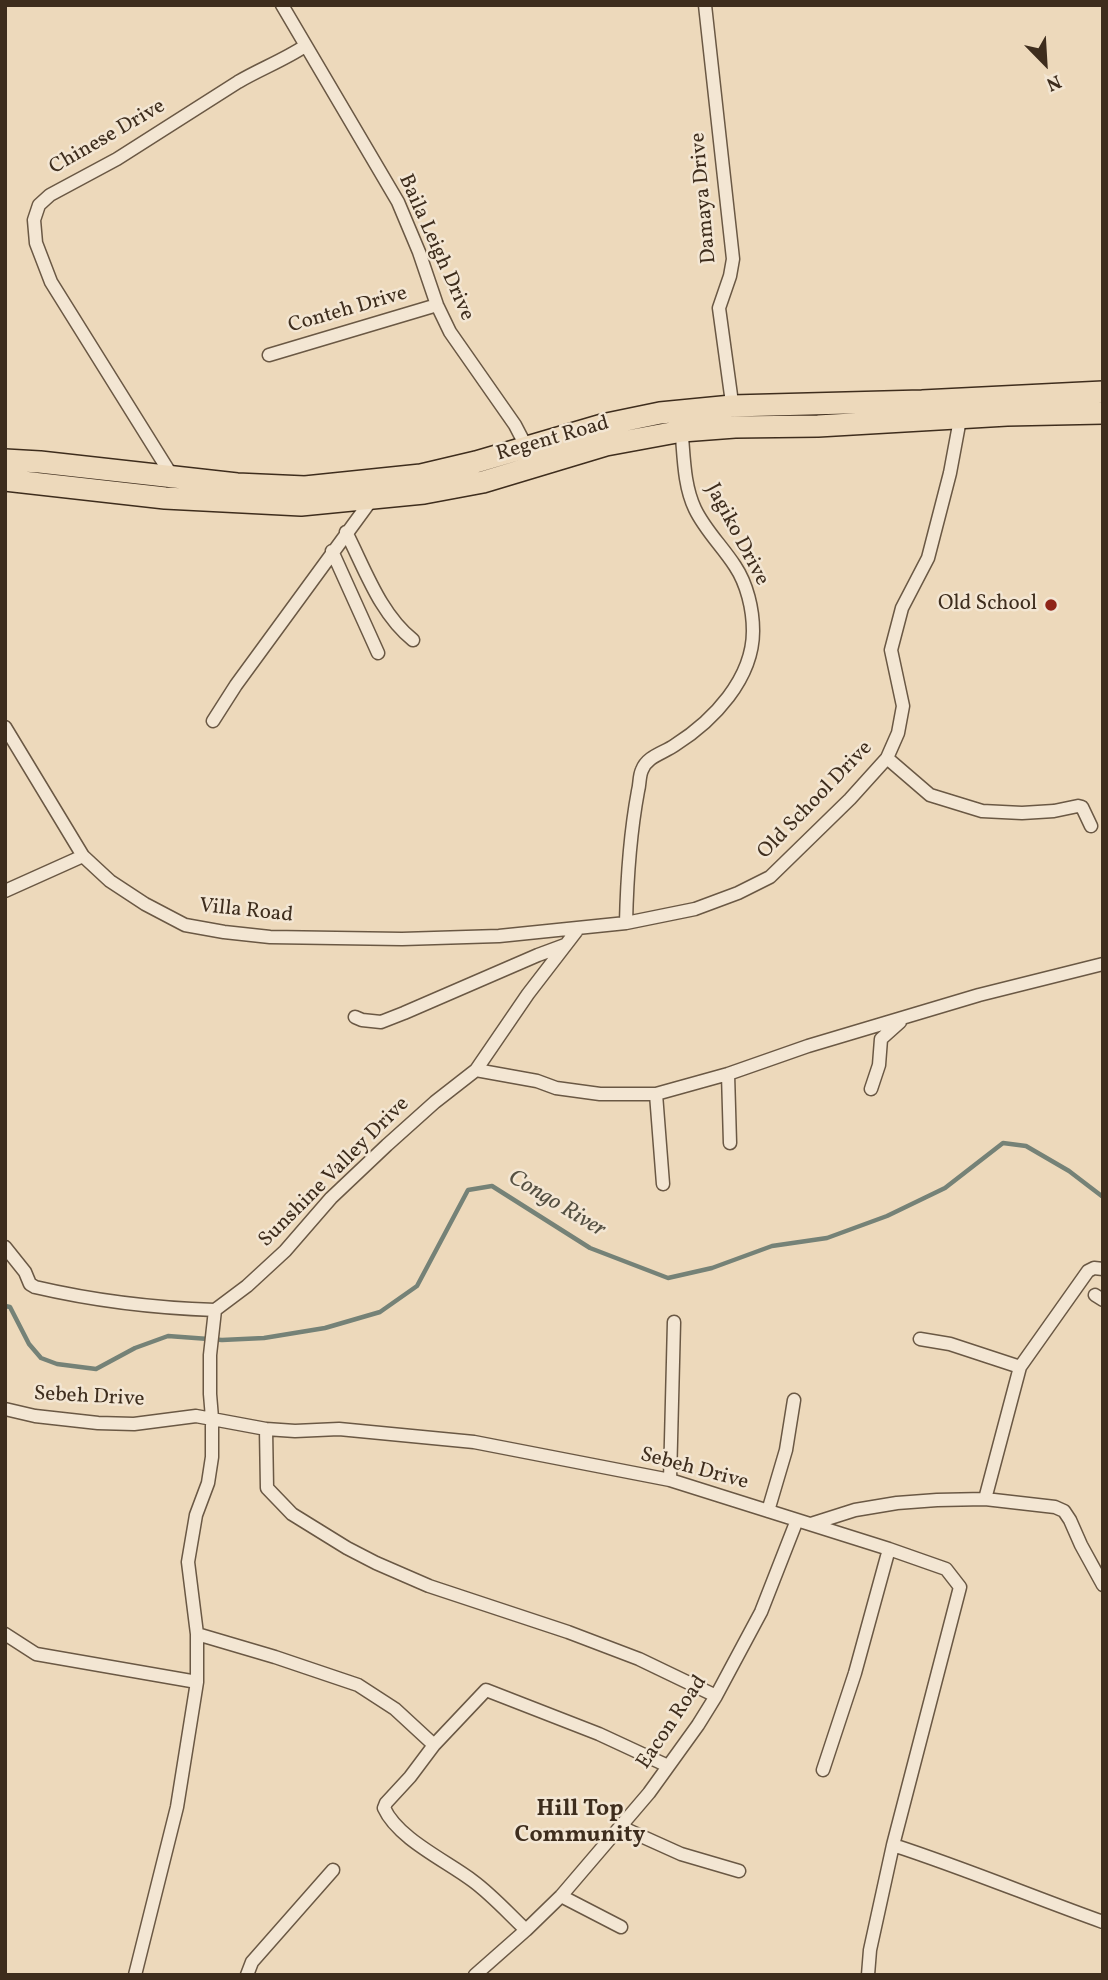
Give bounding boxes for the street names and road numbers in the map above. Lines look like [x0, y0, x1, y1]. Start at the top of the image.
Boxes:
street label: Chinese Drive [46, 95, 170, 181]
street label: Damaya Drive [687, 131, 723, 265]
street label: Baila Leigh Drive [391, 171, 479, 325]
street label: Conteh Drive [286, 282, 410, 340]
street label: Regent Road [494, 412, 612, 468]
street label: Jagiko Drive [699, 480, 773, 590]
street label: Old School Drive [753, 737, 879, 865]
street label: Villa Road [198, 895, 294, 929]
street label: Sunshine Valley Drive [254, 1092, 416, 1254]
street label: Sebeh Drive [33, 1383, 145, 1413]
street label: Sebeh Drive [637, 1443, 751, 1497]
street label: Eacon Road [632, 1671, 714, 1775]

